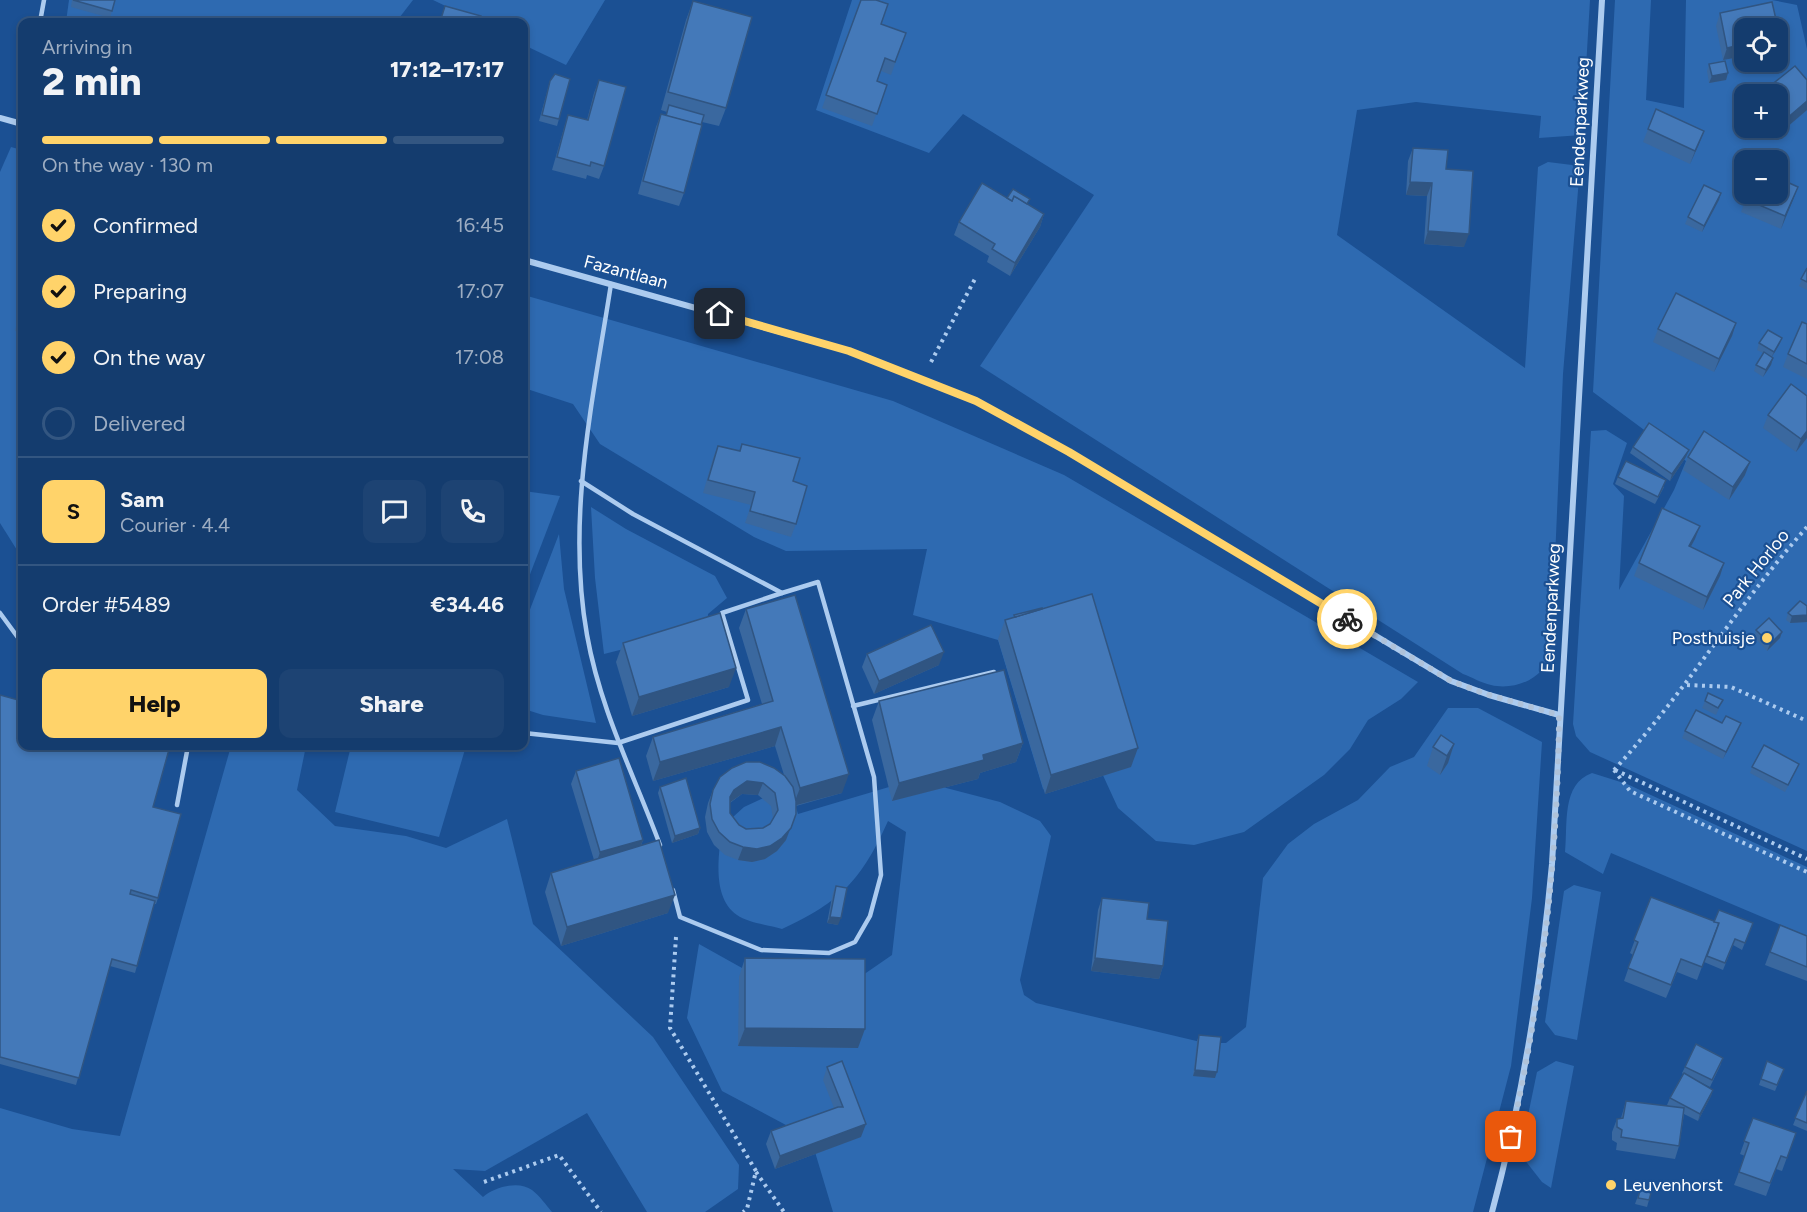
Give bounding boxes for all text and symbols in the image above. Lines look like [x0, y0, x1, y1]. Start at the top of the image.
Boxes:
map controls [1734, 18, 1788, 204]
button: locate [1734, 18, 1788, 72]
text: Arriving in [42, 35, 132, 59]
text: 17:12–17:17 [390, 56, 504, 83]
street label: Eendenparkweg [1566, 57, 1594, 187]
text: 2 min [42, 58, 142, 105]
button: + [1734, 84, 1788, 138]
button: − [1734, 150, 1788, 204]
text: On the way · 130 m [42, 153, 213, 177]
icon: check [42, 209, 75, 242]
text: Confirmed [93, 212, 198, 239]
text: 16:45 [455, 213, 504, 237]
street label: Fazantlaan [582, 250, 670, 294]
icon: check [42, 275, 75, 308]
text: Preparing [93, 278, 187, 305]
text: 17:07 [456, 279, 504, 303]
pin [694, 288, 745, 339]
icon: home [703, 297, 736, 330]
icon: check [42, 341, 75, 374]
text: On the way [93, 344, 205, 371]
text: 17:08 [455, 345, 504, 369]
text: Delivered [93, 410, 186, 437]
button: chat [363, 480, 426, 543]
button: phone [441, 480, 504, 543]
text: Sam [120, 486, 164, 513]
text: S [67, 498, 80, 525]
text: Courier · 4.4 [120, 513, 230, 537]
street label: Park Horloo [1718, 525, 1794, 611]
street label: Eendenparkweg [1537, 543, 1565, 673]
courier [1317, 589, 1377, 649]
text: Order #5489 [42, 591, 170, 618]
text: €34.46 [430, 591, 504, 618]
icon: bike [1331, 603, 1364, 636]
place label: Posthuisje [1672, 627, 1755, 649]
marker: Posthuisje [1760, 631, 1774, 645]
button: Help [42, 669, 267, 738]
button: Share [279, 669, 504, 738]
pin [1485, 1111, 1536, 1162]
icon: bag [1494, 1120, 1527, 1153]
place label: Leuvenhorst [1623, 1174, 1723, 1196]
marker: Leuvenhorst [1604, 1178, 1618, 1192]

